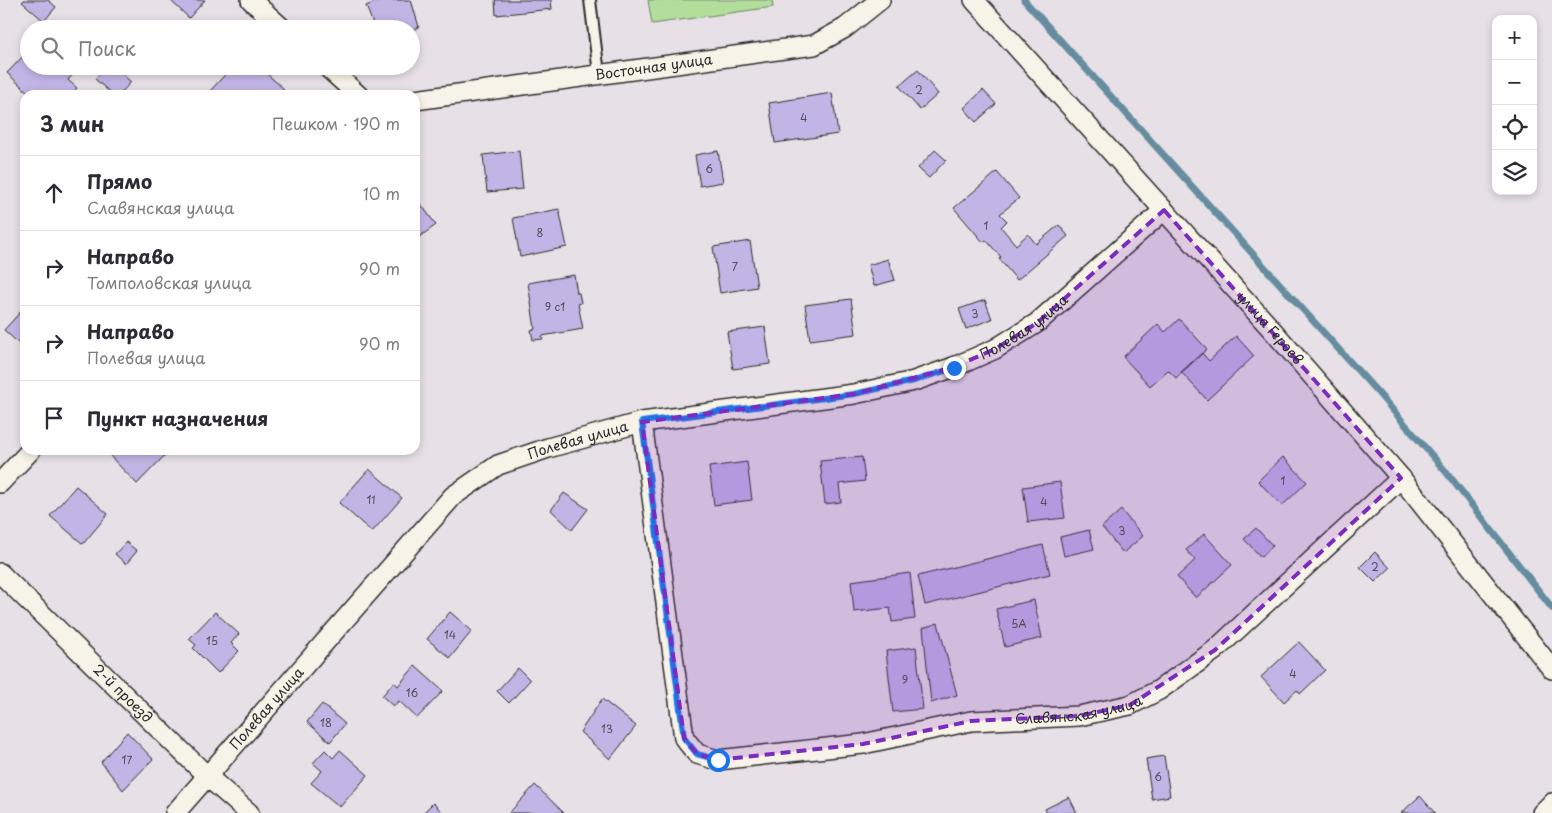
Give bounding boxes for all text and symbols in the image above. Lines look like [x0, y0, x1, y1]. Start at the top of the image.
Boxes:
map controls [1492, 15, 1537, 195]
button: + [1492, 15, 1537, 60]
search box [20, 20, 420, 75]
icon: search [38, 34, 66, 62]
text: Поиск [78, 34, 136, 62]
street label: Восточная улица [594, 48, 714, 85]
button: − [1492, 60, 1537, 105]
house number: 2 [915, 81, 923, 98]
button: locate [1492, 105, 1537, 150]
text: 3 мин [40, 107, 104, 139]
house number: 4 [800, 109, 808, 126]
text: Пешком · 190 m [272, 111, 400, 135]
button: layers [1492, 150, 1537, 195]
house number: 6 [705, 160, 713, 177]
text: Прямо [87, 167, 152, 195]
icon: ahead [40, 179, 68, 207]
text: 10 m [363, 181, 400, 205]
text: Славянская улица [87, 195, 234, 219]
house number: 1 [984, 217, 989, 234]
house number: 8 [537, 224, 544, 241]
text: Направо [87, 242, 174, 270]
icon: right [40, 254, 68, 282]
text: 90 m [359, 256, 400, 280]
house number: 7 [732, 258, 738, 275]
text: Томполовская улица [87, 270, 252, 294]
street label: улица Героев [1232, 287, 1309, 369]
street label: Полевая улица [976, 289, 1073, 365]
house number: 9 с1 [545, 298, 565, 315]
house number: 3 [971, 305, 979, 322]
text: Направо [87, 317, 174, 345]
icon: right [40, 329, 68, 357]
text: 90 m [359, 331, 400, 355]
text: Полевая улица [87, 345, 205, 369]
route end [943, 357, 966, 380]
icon: arrive [40, 404, 68, 432]
text: Пункт назначения [87, 404, 268, 432]
street label: Полевая улица [525, 415, 631, 464]
house number: 1 [1281, 472, 1286, 489]
house number: 11 [366, 491, 376, 508]
house number: 4 [1040, 493, 1048, 510]
house number: 3 [1118, 522, 1126, 539]
house number: 2 [1371, 558, 1379, 575]
house number: 5А [1011, 615, 1027, 632]
house number: 14 [444, 626, 456, 643]
house number: 15 [206, 632, 218, 649]
street label: 2-й проезд [89, 659, 158, 727]
street label: Полевая улица [224, 662, 308, 754]
house number: 4 [1289, 665, 1297, 682]
house number: 9 [902, 671, 908, 688]
house number: 16 [406, 684, 419, 701]
street label: Славянская улица [1014, 689, 1146, 729]
house number: 18 [320, 714, 332, 731]
house number: 13 [601, 720, 613, 737]
route start [707, 749, 730, 772]
house number: 17 [122, 751, 133, 768]
house number: 6 [1154, 768, 1162, 785]

